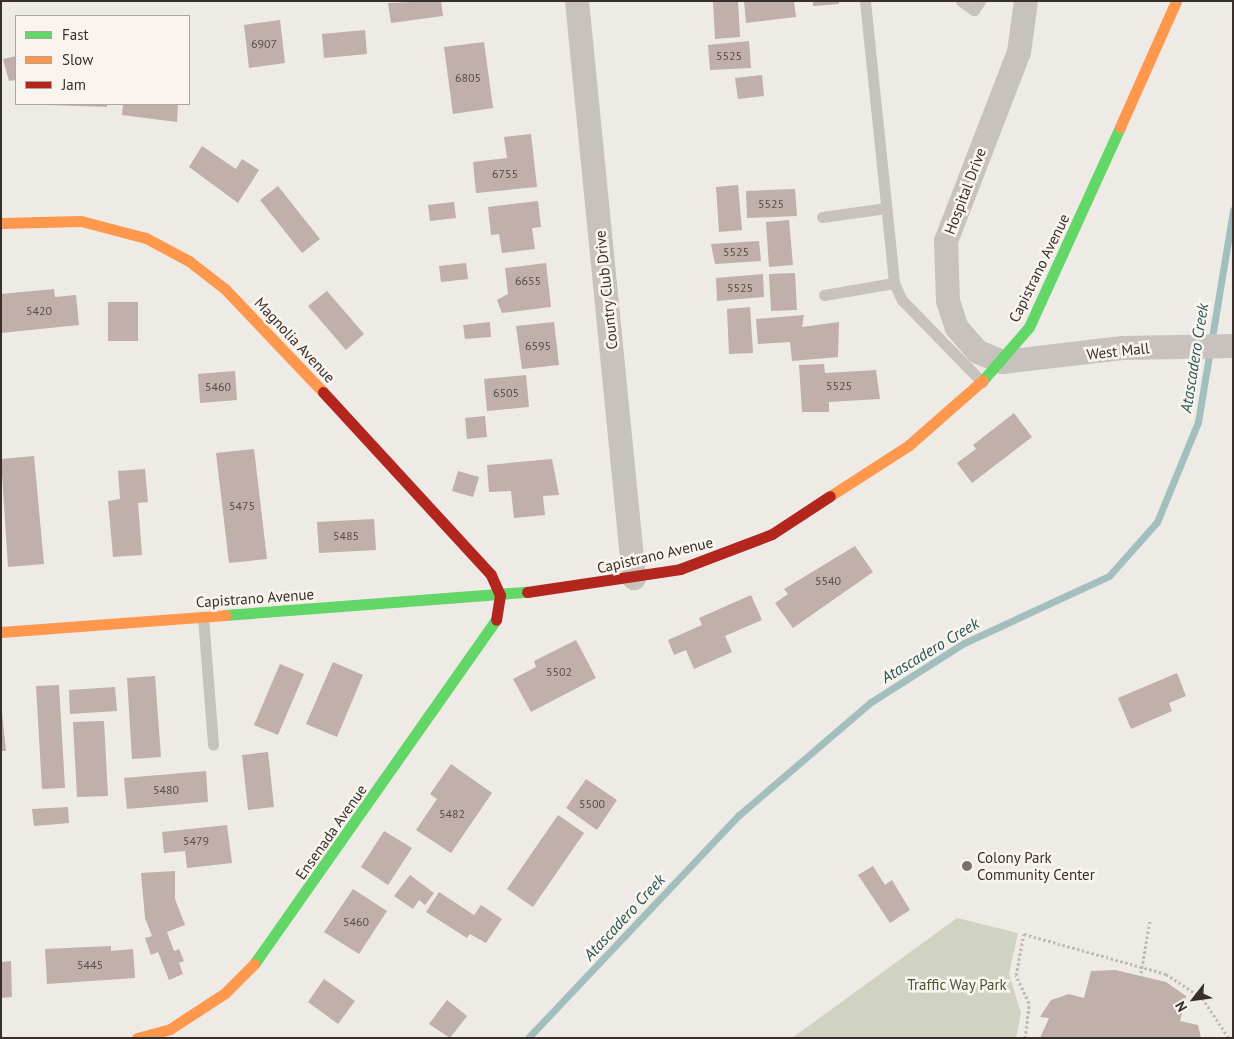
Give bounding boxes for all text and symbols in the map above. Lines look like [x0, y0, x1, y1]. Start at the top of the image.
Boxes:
legend [15, 15, 190, 105]
text: Fast [62, 25, 89, 44]
house number: 6907 [251, 37, 277, 51]
house number: 5525 [716, 49, 742, 63]
text: Slow [62, 50, 93, 69]
house number: 6805 [455, 71, 481, 85]
text: Jam [62, 75, 86, 94]
street label: Hospital Drive [940, 145, 990, 237]
house number: 6755 [492, 167, 518, 181]
house number: 5525 [758, 197, 784, 211]
street label: Capistrano Avenue [1005, 211, 1073, 325]
street label: Country Club Drive [591, 229, 621, 351]
house number: 5525 [723, 245, 749, 259]
house number: 6655 [515, 274, 541, 288]
house number: 5525 [727, 281, 753, 295]
street label: Magnolia Avenue [251, 294, 339, 386]
water label: Atascadero Creek [1176, 302, 1212, 414]
house number: 5420 [26, 304, 52, 318]
house number: 6595 [525, 339, 551, 353]
street label: West Mall [1086, 339, 1150, 363]
house number: 5525 [826, 379, 852, 393]
house number: 5460 [205, 380, 231, 394]
house number: 6505 [493, 386, 519, 400]
house number: 5475 [229, 499, 255, 513]
house number: 5485 [333, 529, 359, 543]
street label: Capistrano Avenue [595, 533, 715, 577]
house number: 5540 [815, 574, 841, 588]
street label: Capistrano Avenue [195, 585, 315, 611]
water label: Atascadero Creek [878, 613, 982, 687]
house number: 5502 [546, 665, 572, 679]
street label: Ensenada Avenue [291, 781, 371, 883]
house number: 5480 [153, 783, 179, 797]
house number: 5500 [579, 797, 605, 811]
house number: 5482 [439, 807, 465, 821]
house number: 5479 [183, 834, 209, 848]
place label: Colony Park Community Center [977, 848, 1095, 883]
marker: Colony Park Community Center [961, 860, 973, 872]
water label: Atascadero Creek [579, 870, 669, 964]
house number: 5460 [343, 915, 369, 929]
house number: 5445 [77, 958, 103, 972]
north arrow [1169, 974, 1219, 1024]
park label: Traffic Way Park [907, 976, 1007, 994]
text: N [1171, 998, 1191, 1015]

